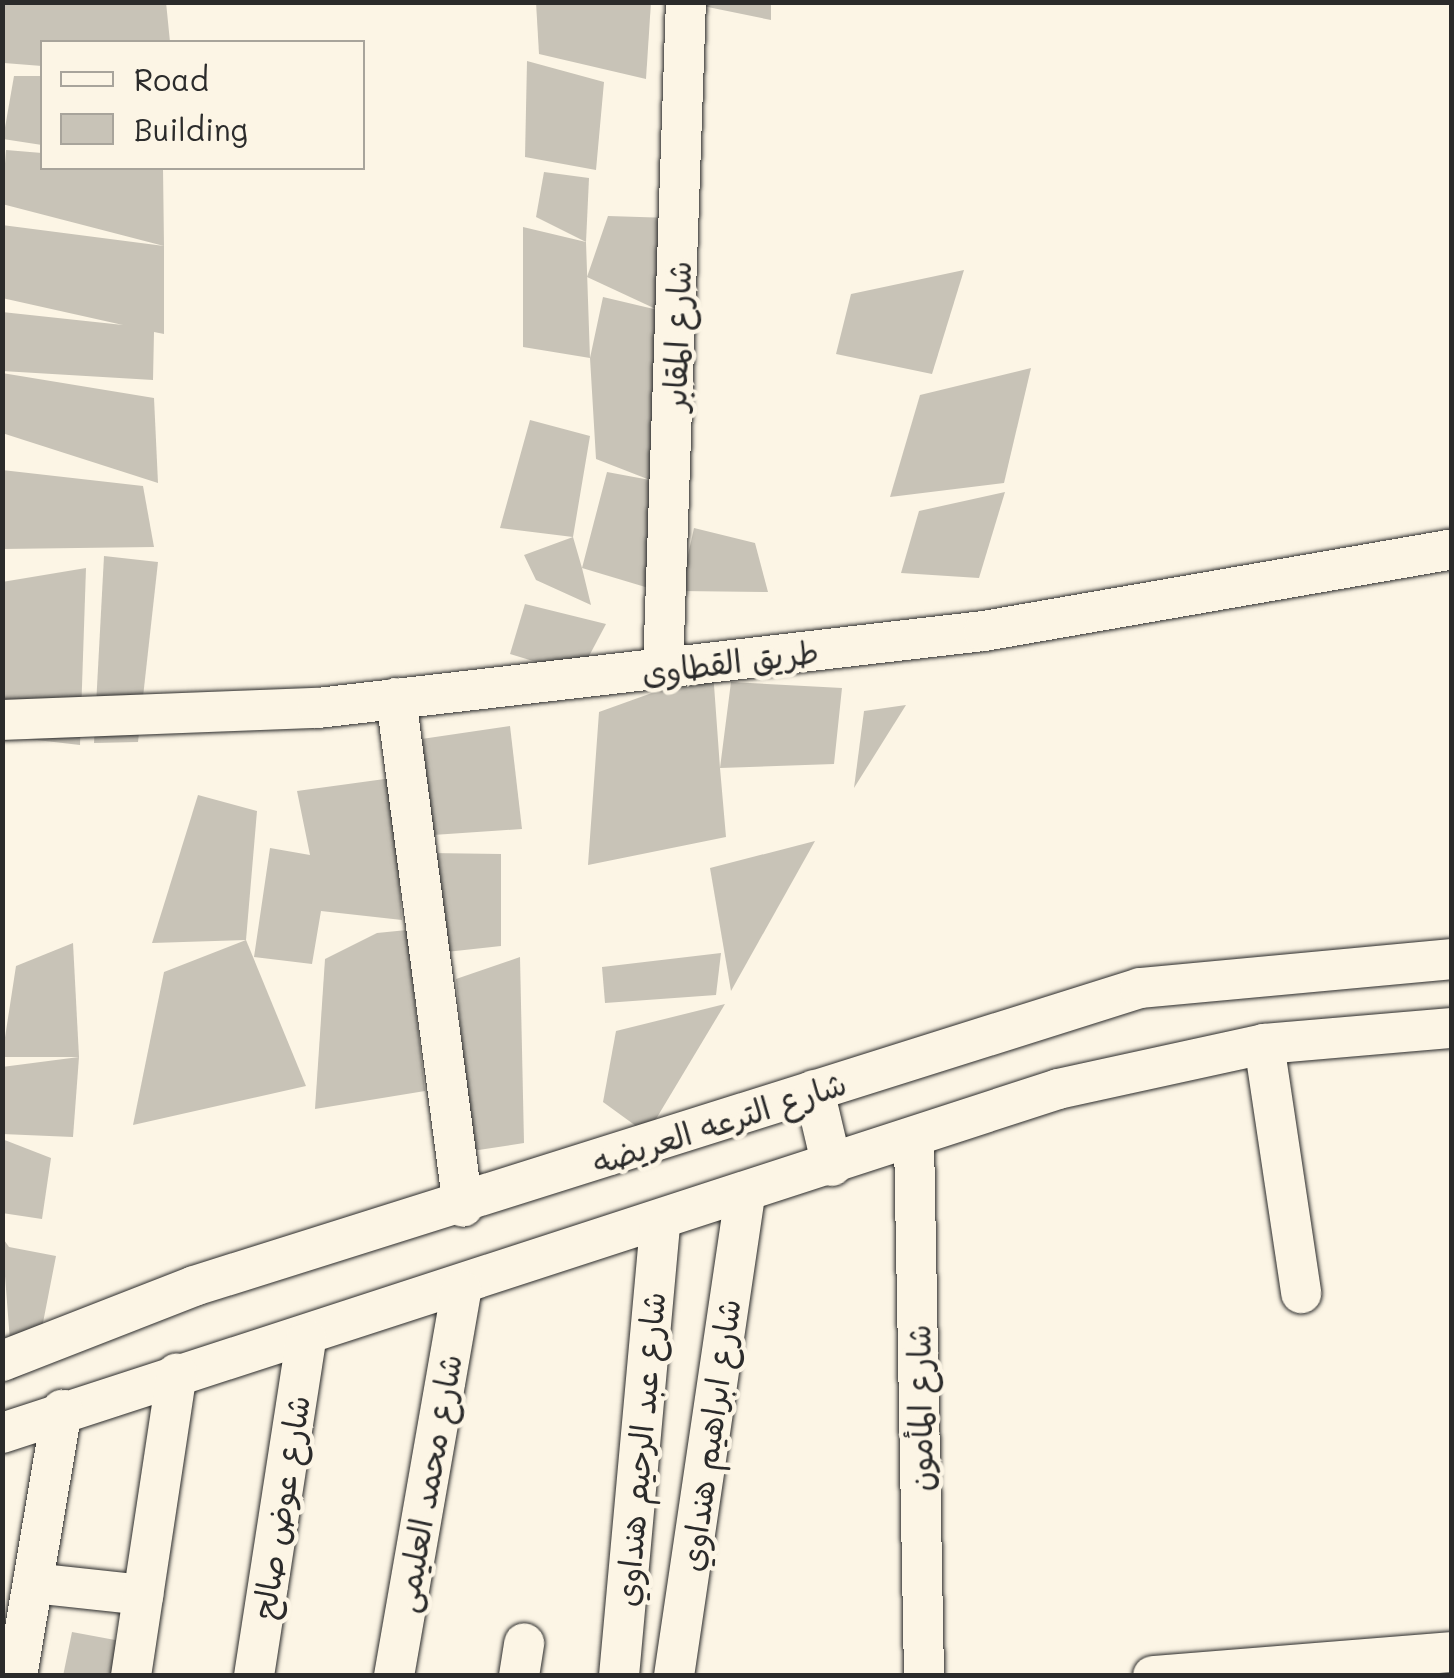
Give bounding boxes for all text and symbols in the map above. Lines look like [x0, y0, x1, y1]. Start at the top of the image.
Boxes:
legend [40, 40, 365, 170]
text: Road [134, 59, 209, 99]
text: Building [134, 109, 248, 149]
street label: شارع المقابر [654, 260, 698, 412]
street label: طريق القطاوى [639, 631, 821, 691]
street label: شارع الترعه العريضه [587, 1063, 851, 1181]
street label: شارع عبد الرحيم هنداوي [606, 1290, 672, 1608]
street label: شارع ابراهيم هنداوي [671, 1296, 747, 1574]
street label: شارع المأمون [898, 1324, 940, 1492]
street label: شارع محمد العليمى [385, 1351, 469, 1615]
street label: شارع عوض صالح [243, 1392, 317, 1622]

